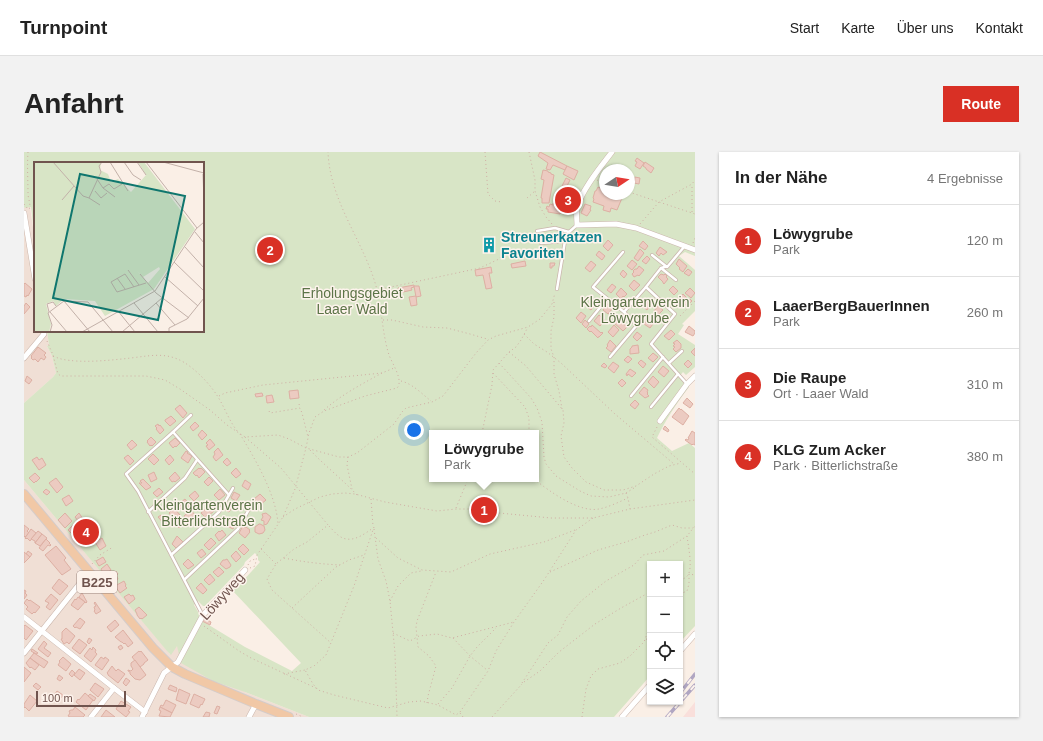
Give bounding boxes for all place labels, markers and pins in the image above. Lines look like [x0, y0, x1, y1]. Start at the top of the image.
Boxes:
pin: 3 [555, 185, 581, 215]
place label: Streunerkatzen Favoriten [501, 229, 602, 261]
pin: 2 [257, 235, 283, 265]
building icon: Streunerkatzen Favoriten [480, 236, 498, 254]
pin: 1 [471, 495, 497, 525]
pin: 4 [73, 517, 99, 547]

